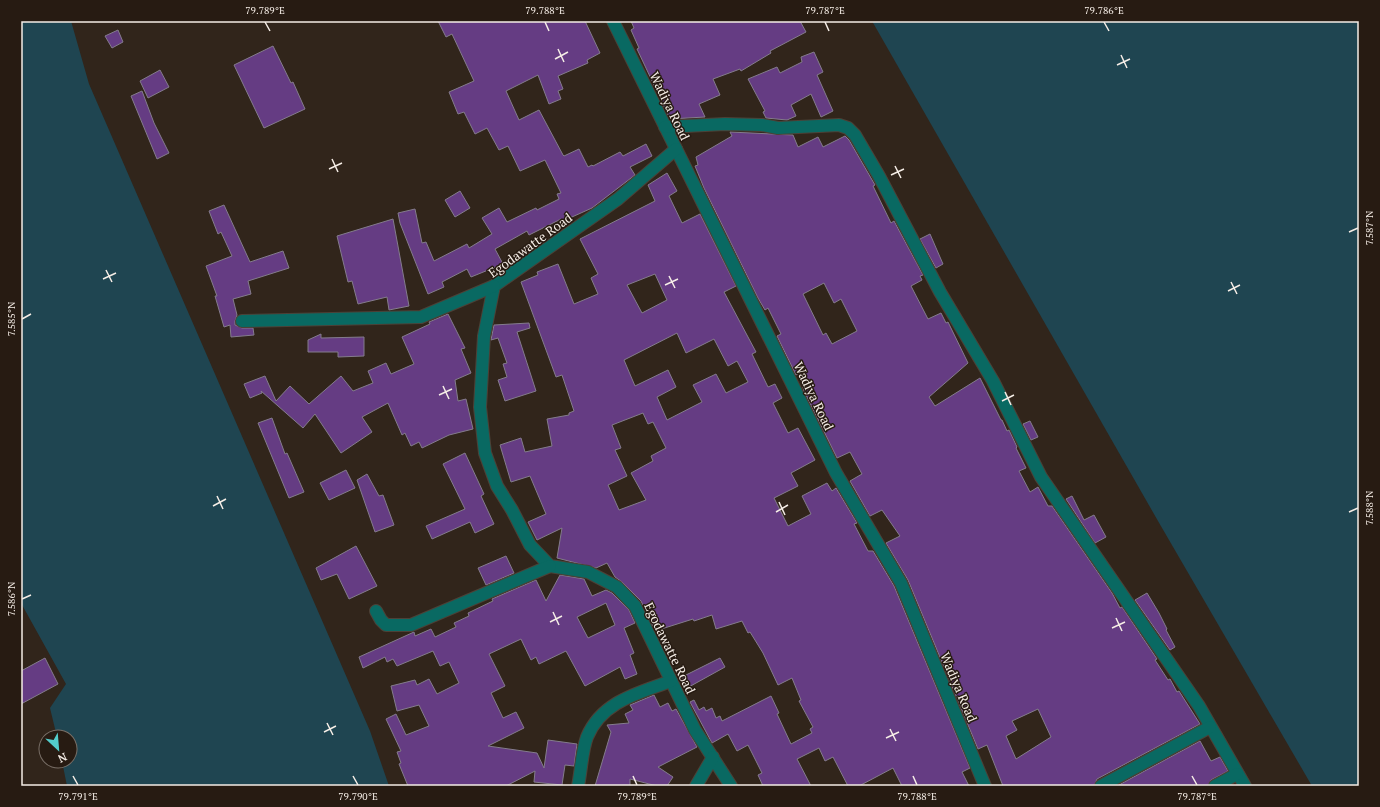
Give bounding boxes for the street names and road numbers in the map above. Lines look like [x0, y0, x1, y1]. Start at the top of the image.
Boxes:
street label: Wadiya Road [646, 69, 694, 143]
street label: Egodawatte Road [484, 208, 576, 282]
street label: Wadiya Road [790, 359, 838, 433]
street label: Egodawatte Road [640, 599, 700, 697]
street label: Wadiya Road [936, 649, 982, 725]

